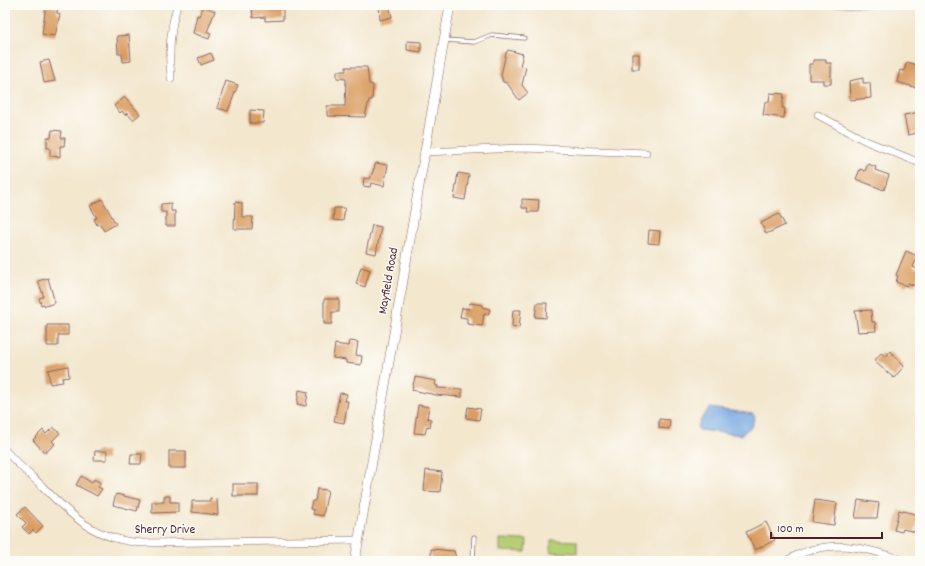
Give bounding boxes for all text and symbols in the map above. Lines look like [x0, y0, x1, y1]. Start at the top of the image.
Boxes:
street label: Mayfield Road [374, 246, 404, 316]
scale bar [771, 514, 882, 540]
street label: Sherry Drive [135, 521, 195, 540]
text: 100 m [777, 521, 804, 538]

